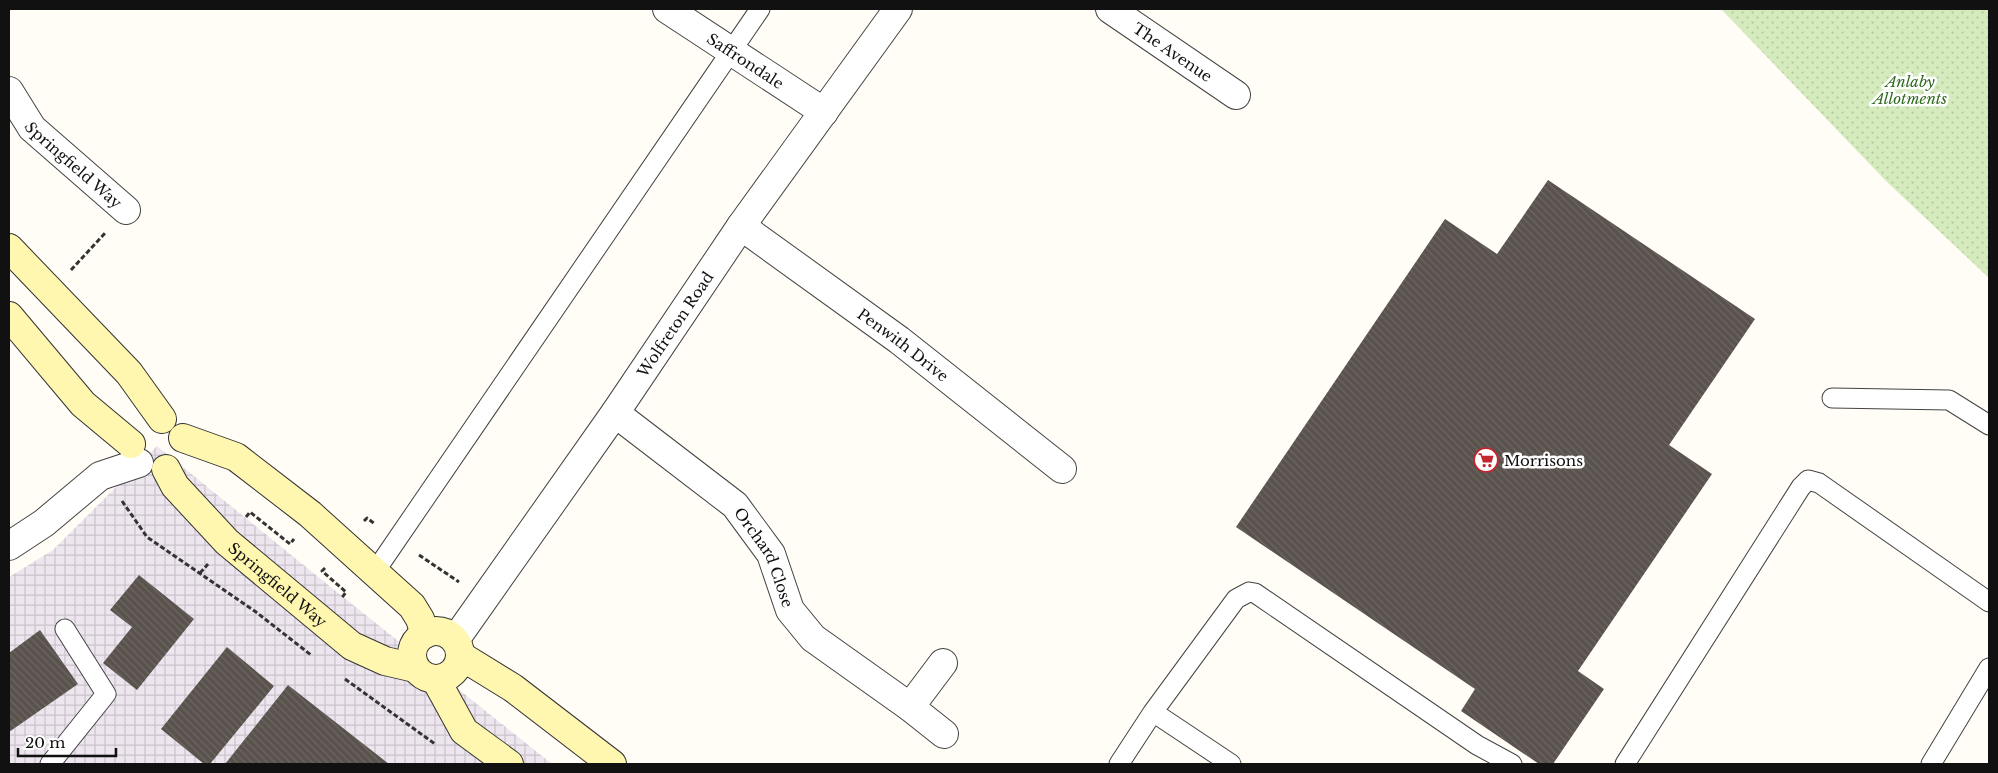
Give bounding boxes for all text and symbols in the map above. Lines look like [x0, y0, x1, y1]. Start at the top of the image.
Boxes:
street label: The Avenue [1129, 18, 1216, 86]
street label: Saffrondale [704, 28, 788, 93]
park label: Anlaby Allotments [1871, 72, 1947, 108]
street label: Springfield Way [21, 118, 126, 212]
street label: Wolfreton Road [632, 268, 717, 381]
street label: Penwith Drive [854, 304, 953, 385]
supermarket icon: Morrisons [1473, 447, 1499, 473]
place label: Morrisons [1504, 451, 1583, 470]
street label: Orchard Close [730, 503, 798, 610]
street label: Springfield Way [225, 538, 331, 631]
scale bar [18, 726, 115, 758]
text: 20 m [25, 733, 65, 752]

